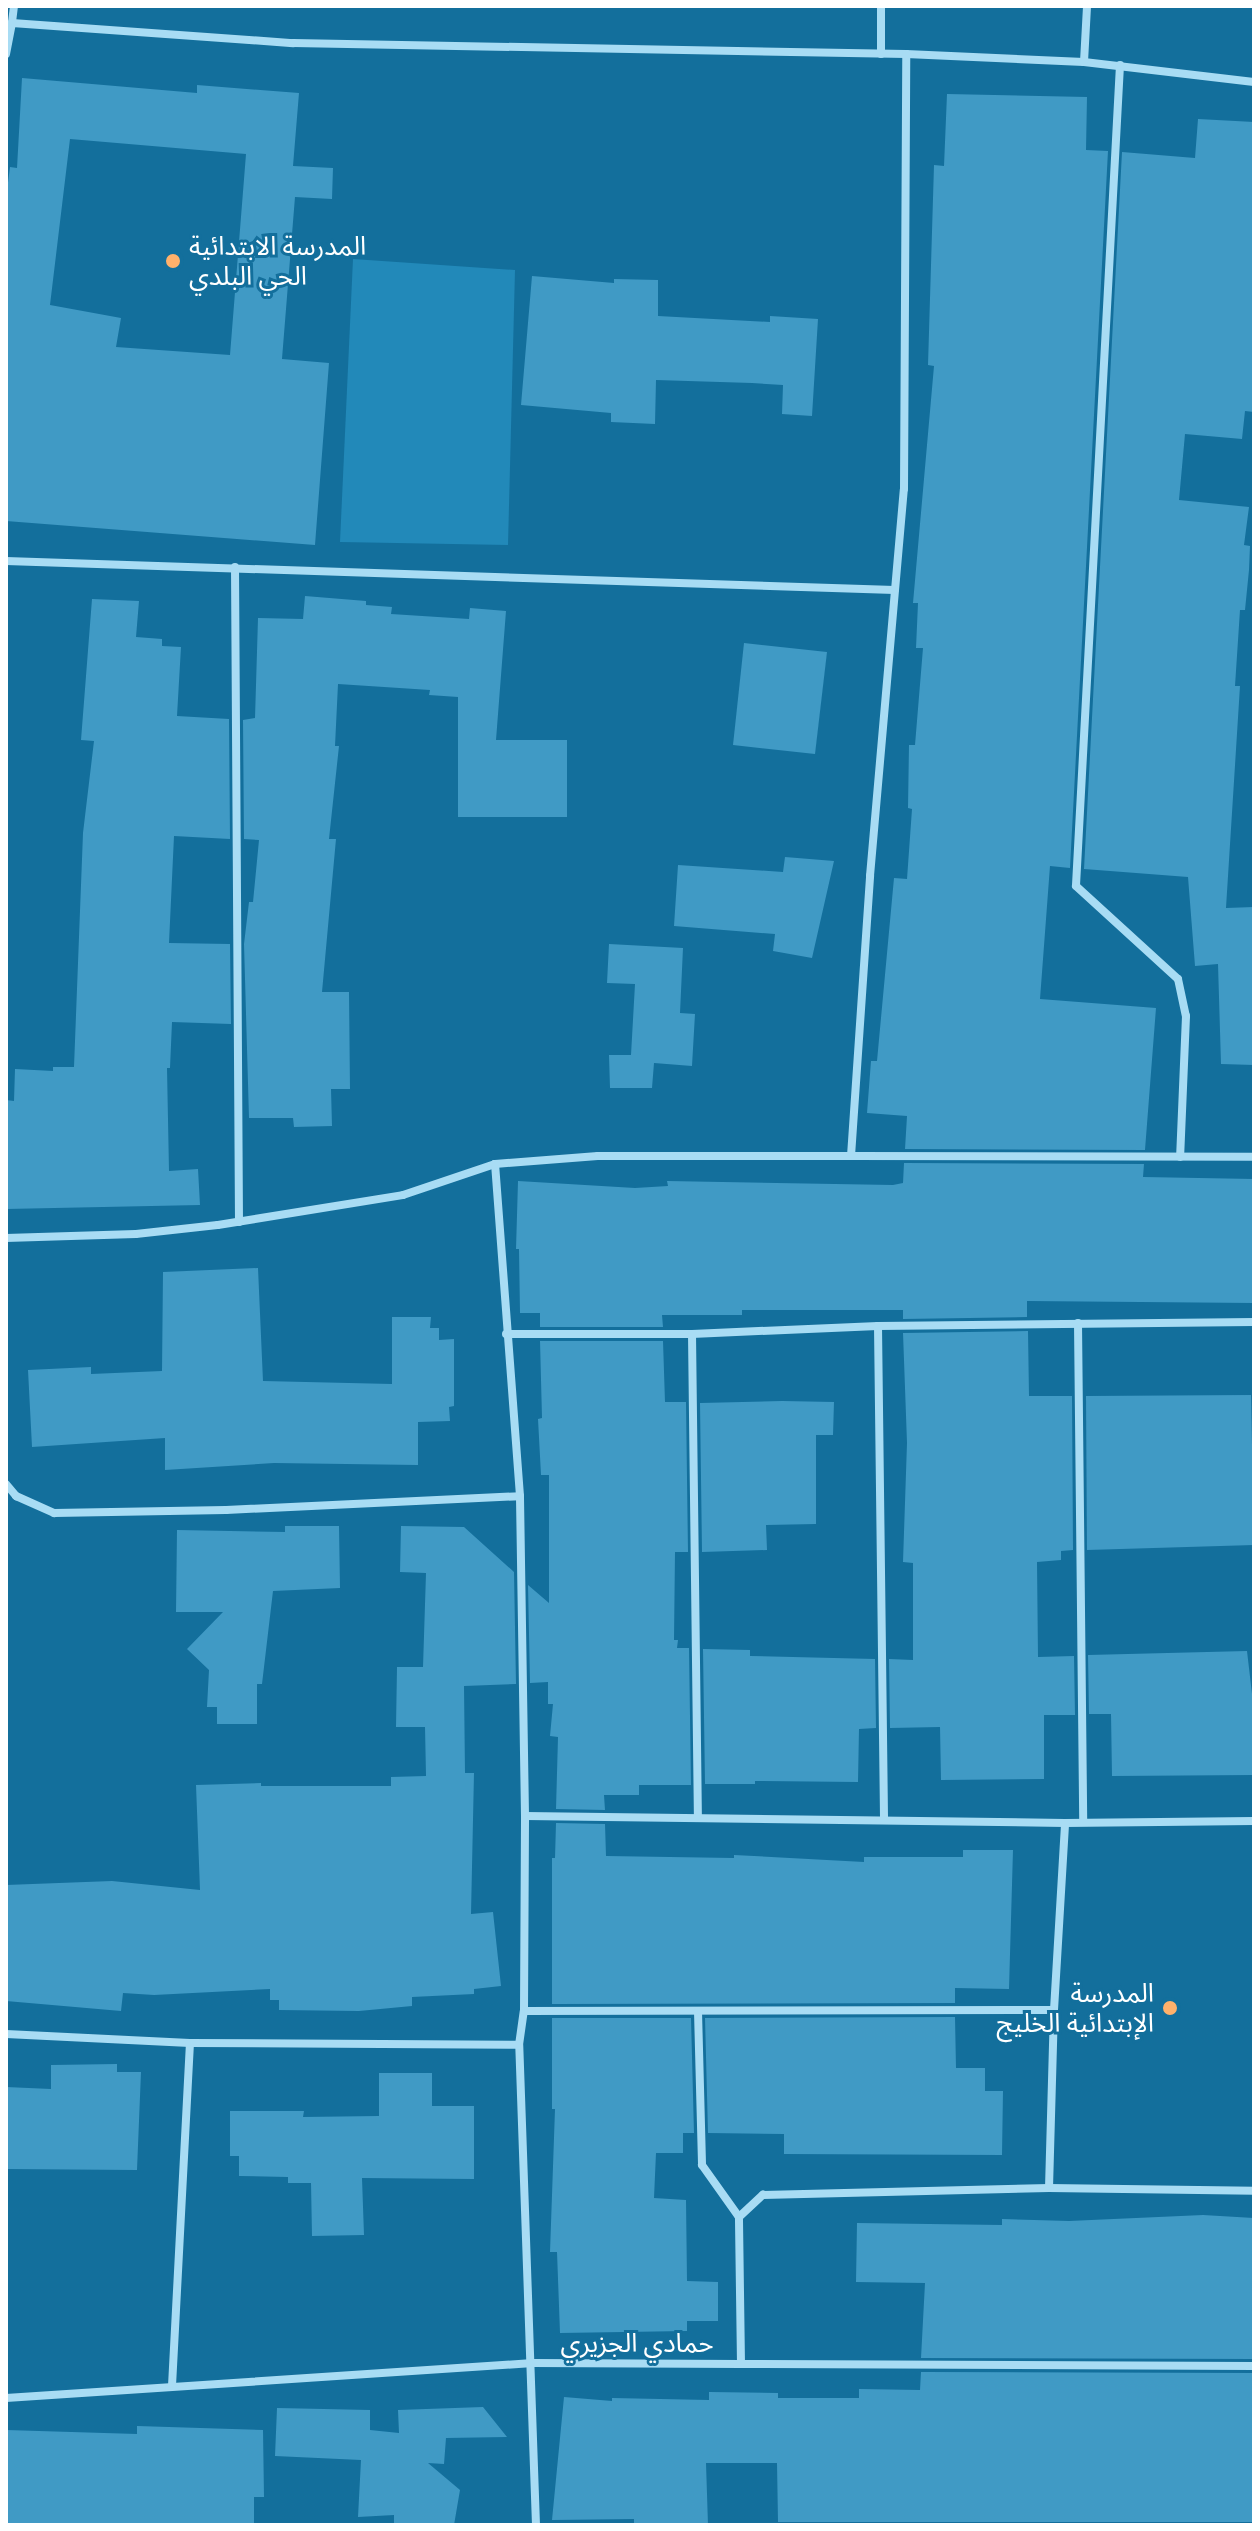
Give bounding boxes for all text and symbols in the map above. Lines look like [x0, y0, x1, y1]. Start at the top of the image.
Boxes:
place label: المدرسة الابتدائية الحي البلدي [189, 230, 366, 292]
marker: المدرسة الابتدائية الحي البلدي [164, 252, 182, 270]
place label: المدرسة الإبتدائية الخليج [997, 1977, 1154, 2038]
marker: المدرسة الإبتدائية الخليج [1161, 1999, 1179, 2017]
street label: حمادي الجزيري [560, 2327, 714, 2359]

